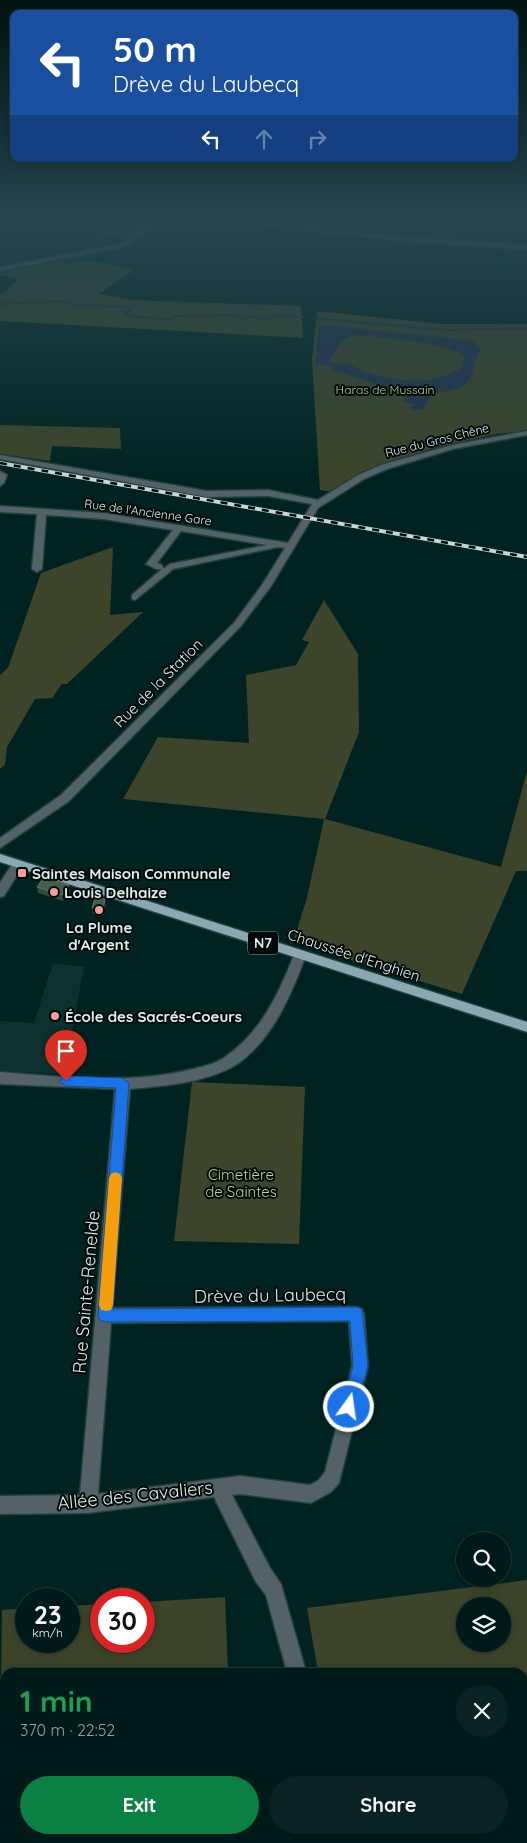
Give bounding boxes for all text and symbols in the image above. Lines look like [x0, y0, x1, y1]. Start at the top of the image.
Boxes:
text: 50 m [113, 27, 197, 71]
icon: left [30, 30, 95, 95]
text: Drève du Laubecq [113, 70, 299, 98]
icon: left [197, 125, 225, 153]
icon: ahead [250, 125, 278, 153]
icon: right [303, 125, 331, 153]
park label: Haras de Mussain [336, 382, 434, 397]
street label: Rue du Gros Chêne [384, 420, 491, 460]
street label: Rue de l'Ancienne Gare [83, 496, 213, 528]
street label: Rue de la Station [110, 635, 206, 731]
place label: Saintes Maison Communale [32, 864, 231, 883]
marker: Saintes Maison Communale [16, 867, 28, 879]
place label: Louis Delhaize [64, 883, 167, 902]
marker: Louis Delhaize [48, 886, 60, 898]
marker: La Plume d'Argent [93, 904, 105, 916]
place label: La Plume d'Argent [66, 918, 132, 954]
street label: Chaussée d'Enghien [285, 925, 423, 985]
road number: N7 [248, 931, 278, 954]
place label: École des Sacrés-Coeurs [65, 1007, 242, 1026]
marker: École des Sacrés-Coeurs [49, 1010, 61, 1022]
pin [45, 1030, 87, 1081]
icon: arrive [52, 1037, 80, 1065]
park label: Cimetière de Saintes [205, 1165, 277, 1201]
street label: Rue Sainte-Renelde [67, 1210, 105, 1374]
street label: Drève du Laubecq [194, 1282, 346, 1308]
position arrow [322, 1380, 374, 1432]
street label: Allée des Cavaliers [56, 1475, 214, 1515]
map controls [456, 1532, 511, 1652]
button: search [456, 1532, 511, 1587]
speed limit sign: 30 [90, 1588, 155, 1653]
button: layers [456, 1597, 511, 1652]
text: 23 [34, 1599, 61, 1630]
text: km/h [32, 1625, 63, 1640]
text: 1 min [20, 1682, 93, 1720]
button: close [456, 1685, 508, 1737]
text: 370 m · 22:52 [20, 1720, 115, 1740]
button: Exit [20, 1776, 259, 1834]
button: Share [269, 1776, 508, 1834]

